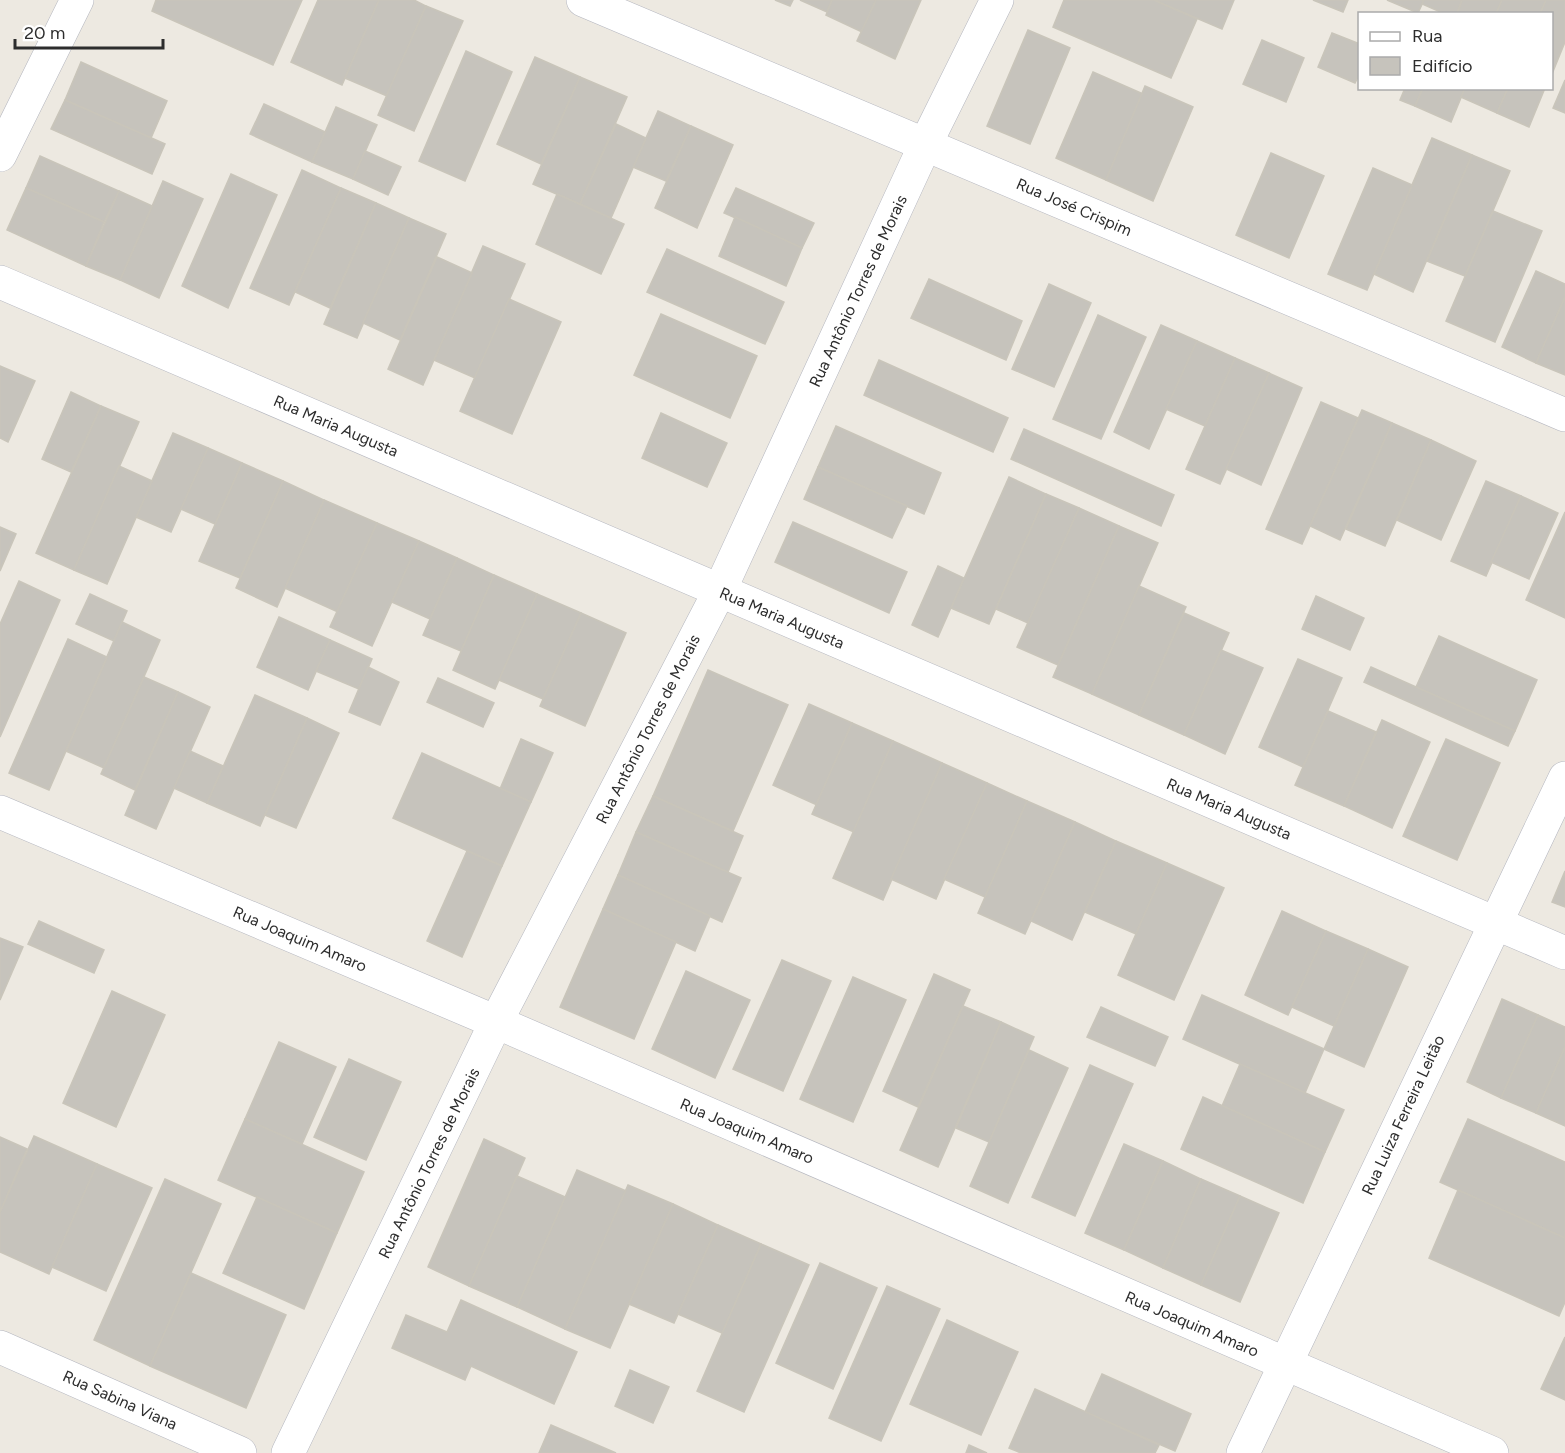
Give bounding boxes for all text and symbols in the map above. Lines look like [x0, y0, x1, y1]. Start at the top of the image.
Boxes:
scale bar [15, 12, 164, 50]
legend [1358, 12, 1553, 90]
text: 20 m [24, 22, 65, 44]
text: Rua [1412, 25, 1443, 47]
text: Edifício [1412, 55, 1473, 77]
street label: Rua José Crispim [1013, 174, 1135, 240]
street label: Rua Antônio Torres de Morais [805, 192, 911, 390]
street label: Rua Maria Augusta [271, 391, 401, 461]
street label: Rua Maria Augusta [717, 583, 847, 653]
street label: Rua Antônio Torres de Morais [592, 631, 704, 827]
street label: Rua Maria Augusta [1164, 774, 1294, 844]
street label: Rua Joaquim Amaro [230, 902, 370, 976]
street label: Rua Luiza Ferreira Leitão [1358, 1032, 1448, 1198]
street label: Rua Antônio Torres de Morais [375, 1065, 483, 1261]
street label: Rua Joaquim Amaro [677, 1094, 817, 1168]
street label: Rua Joaquim Amaro [1122, 1287, 1262, 1361]
street label: Rua Sabina Viana [60, 1366, 180, 1434]

